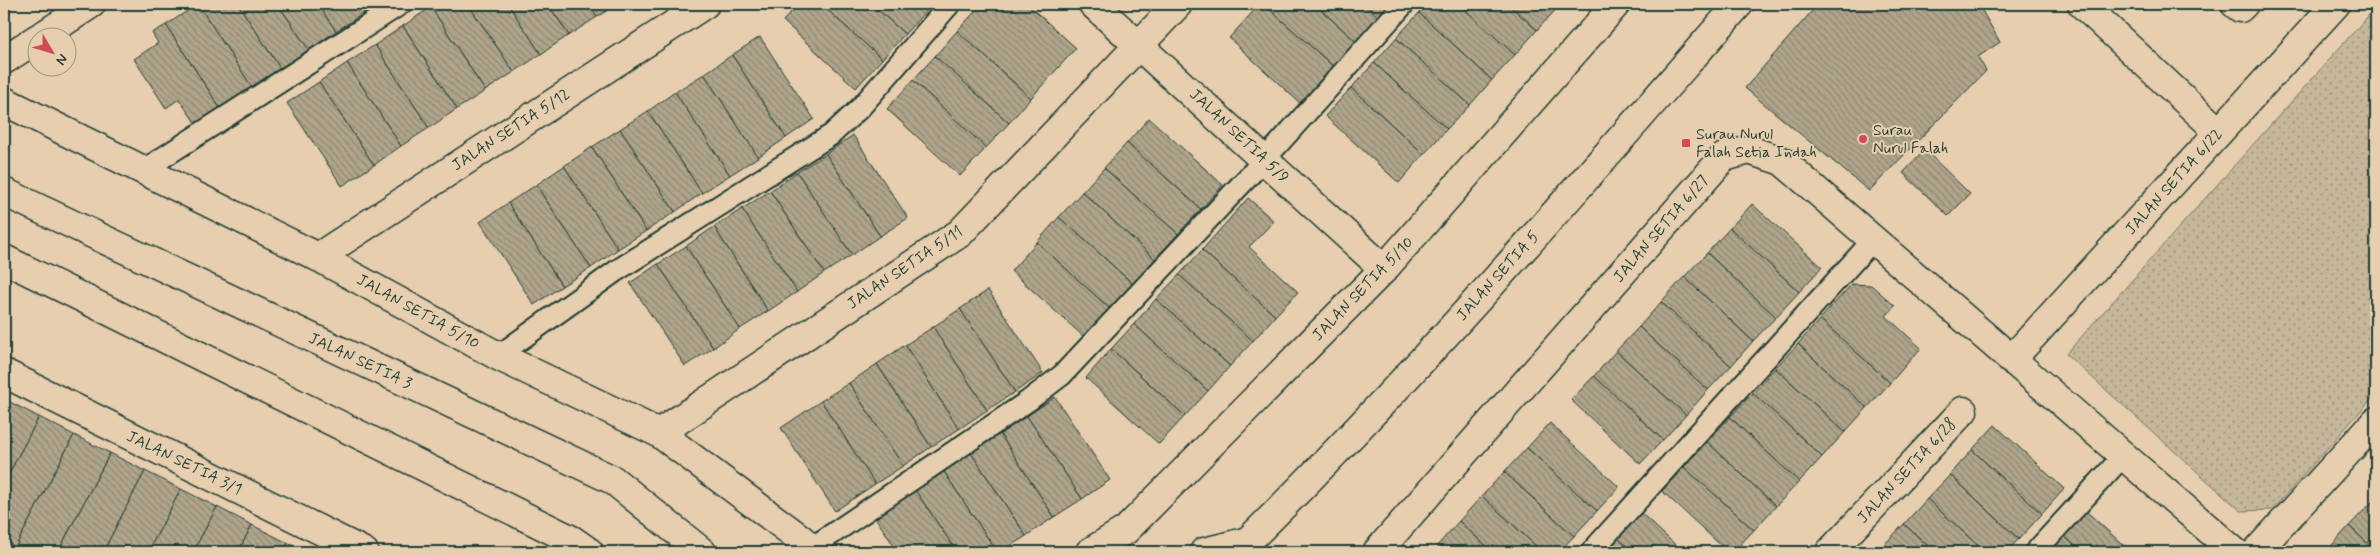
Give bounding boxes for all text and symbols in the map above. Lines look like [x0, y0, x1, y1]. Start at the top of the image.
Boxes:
north arrow [28, 28, 78, 78]
text: N [51, 50, 71, 69]
street label: JALAN SETIA 5/12 [448, 84, 574, 176]
street label: JALAN SETIA 5/9 [1185, 84, 1293, 188]
place label: Surau Nurul Falah [1873, 120, 1948, 159]
place label: Surau Nurul Falah Setia Indah [1696, 124, 1817, 163]
street label: JALAN SETIA 6/22 [2121, 124, 2227, 240]
marker: Surau Nurul Falah [1857, 133, 1869, 145]
marker: Surau Nurul Falah Setia Indah [1680, 137, 1692, 149]
street label: JALAN SETIA 6/27 [1609, 171, 1713, 287]
street label: JALAN SETIA 5/11 [843, 221, 967, 315]
street label: JALAN SETIA 5 [1452, 227, 1544, 325]
street label: JALAN SETIA 5/10 [1308, 232, 1418, 346]
street label: JALAN SETIA 5/10 [353, 269, 483, 355]
street label: JALAN SETIA 3 [305, 328, 415, 394]
street label: JALAN SETIA 6/28 [1853, 414, 1961, 528]
street label: JALAN SETIA 3/1 [123, 426, 245, 500]

